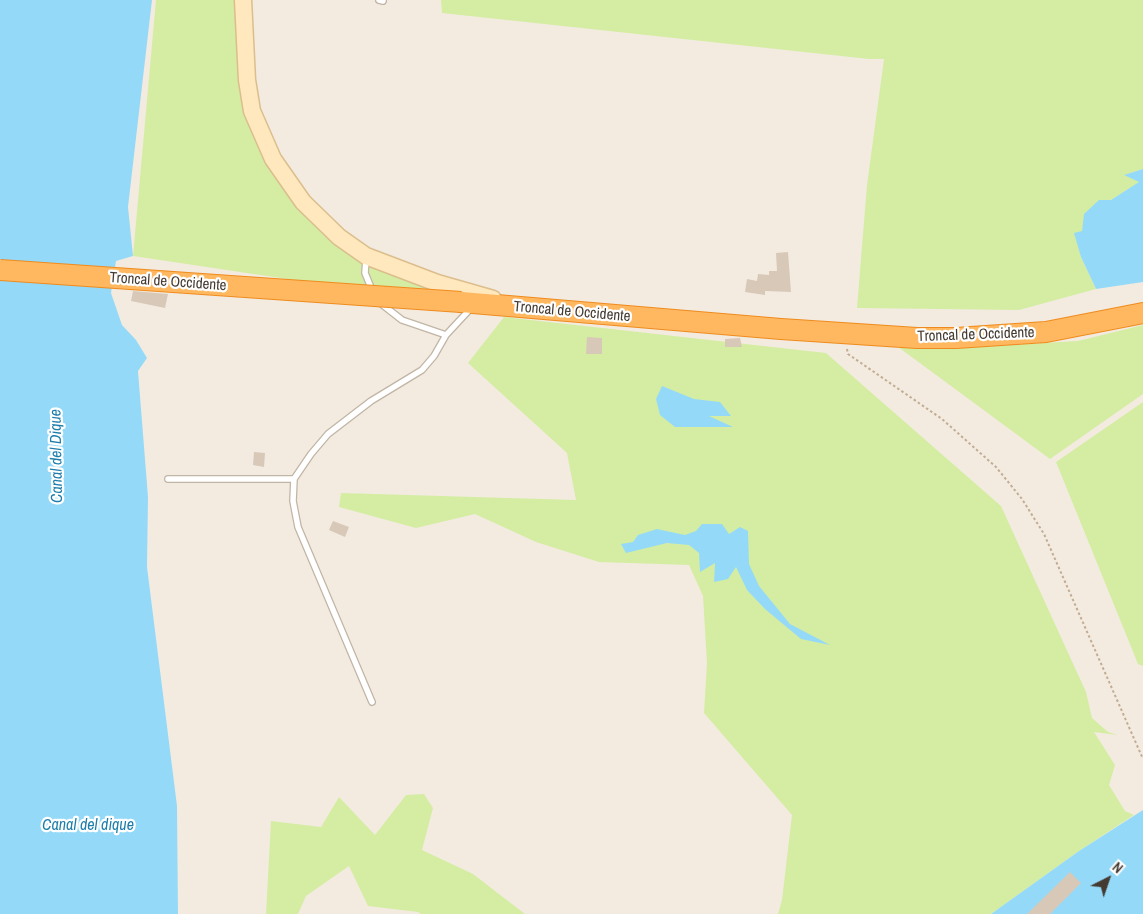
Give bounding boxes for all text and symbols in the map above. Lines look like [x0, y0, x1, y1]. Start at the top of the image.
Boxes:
street label: Troncal de Occidente [109, 269, 227, 295]
street label: Troncal de Occidente [513, 298, 631, 326]
street label: Troncal de Occidente [917, 324, 1035, 346]
water label: Canal del Dique [47, 409, 67, 503]
water label: Canal del dique [42, 816, 134, 836]
north arrow [1083, 854, 1133, 904]
text: N [1109, 858, 1127, 877]

